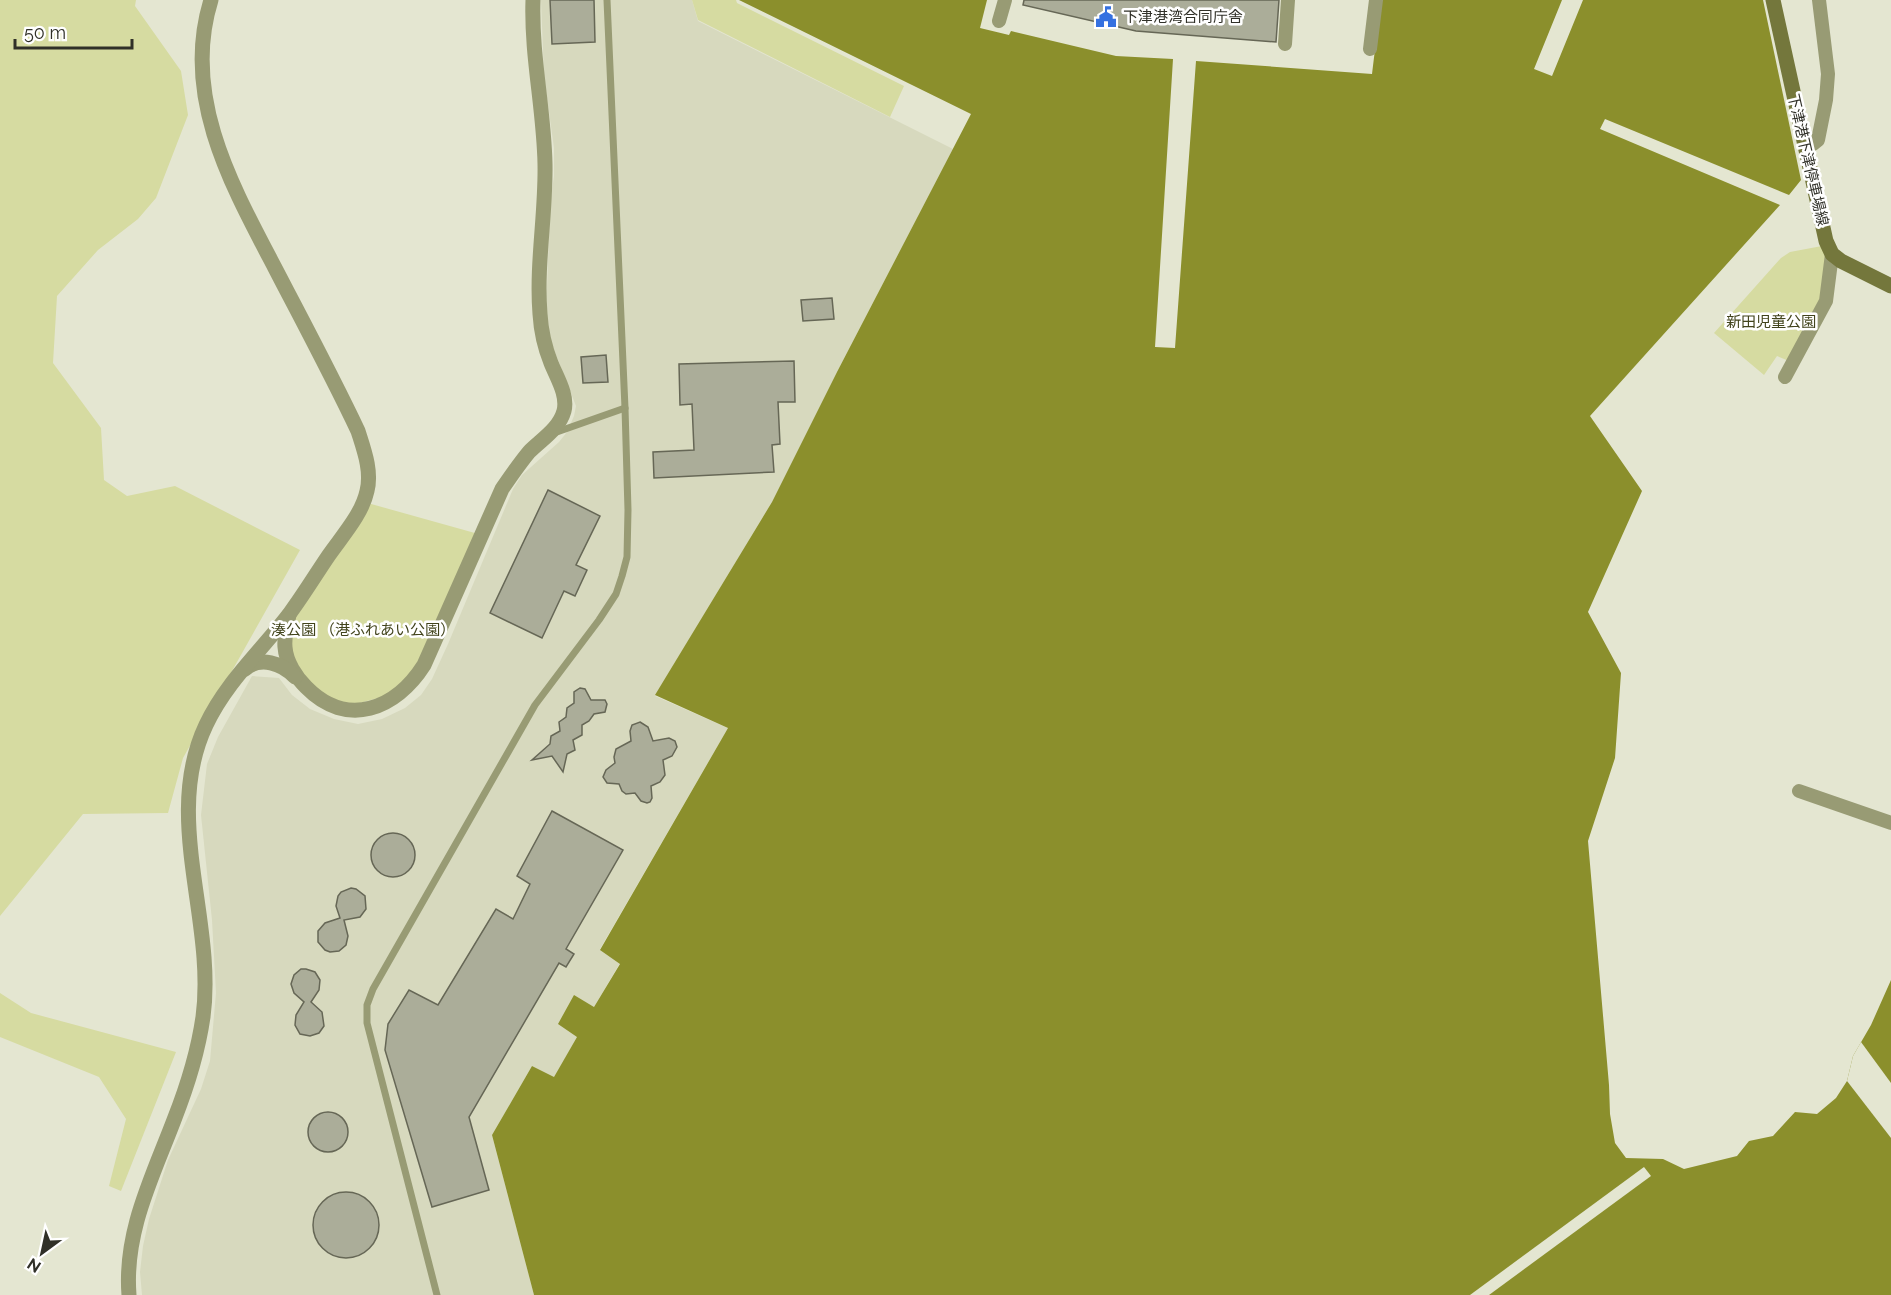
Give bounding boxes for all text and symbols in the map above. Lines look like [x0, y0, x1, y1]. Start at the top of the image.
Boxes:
public building icon: 下津港湾合同庁舎 [1094, 5, 1118, 29]
place label: 下津港湾合同庁舎 [1123, 8, 1243, 26]
scale bar [15, 12, 132, 50]
text: 50 m [24, 22, 66, 43]
street label: 下津港下津停車場線 [1784, 92, 1832, 228]
park label: 新田児童公園 [1726, 313, 1816, 331]
park label: 湊公園 （港ふれあい公園） [271, 621, 455, 639]
north arrow [12, 1223, 72, 1283]
text: N [24, 1254, 44, 1276]

